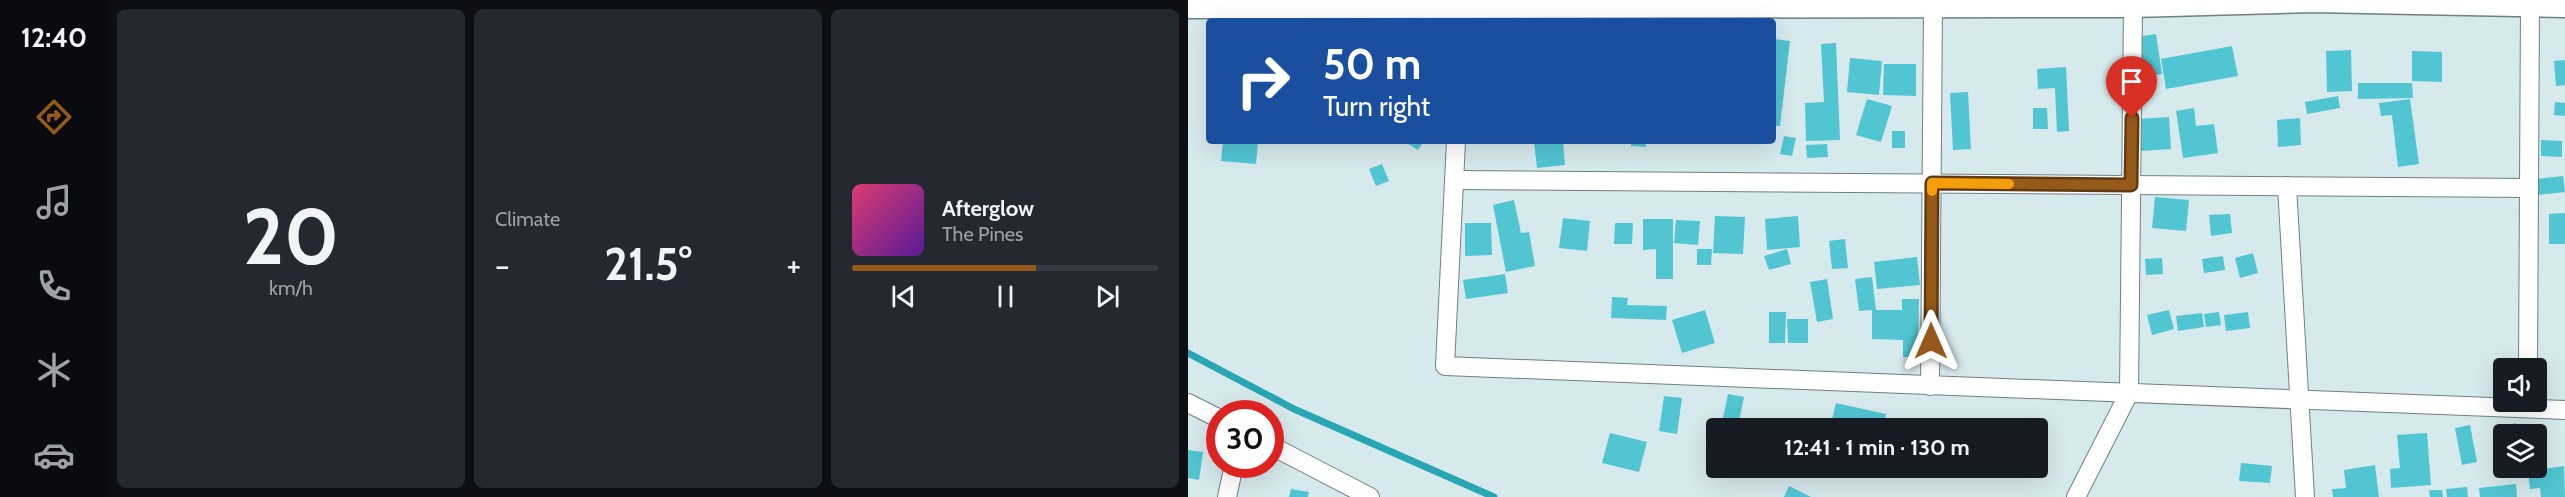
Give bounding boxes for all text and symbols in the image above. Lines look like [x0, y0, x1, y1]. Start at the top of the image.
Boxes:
text: 12:40 [21, 21, 87, 54]
text: 50 m [1323, 38, 1421, 90]
icon: right [1224, 42, 1302, 120]
pin [2106, 56, 2157, 118]
icon: arrive [2115, 65, 2148, 98]
text: Turn right [1323, 90, 1430, 123]
icon: directions [33, 96, 75, 138]
icon: music [33, 181, 75, 223]
text: 20 [243, 189, 339, 284]
text: Afterglow [942, 195, 1034, 222]
text: Climate [495, 207, 560, 231]
text: The Pines [942, 222, 1023, 246]
text: 21.5° [604, 237, 692, 291]
text: − [495, 245, 510, 285]
text: + [786, 245, 801, 285]
icon: phone [33, 265, 75, 307]
text: km/h [269, 276, 313, 300]
icon: previous [887, 280, 920, 313]
icon: pause [989, 280, 1022, 313]
icon: next [1091, 280, 1124, 313]
position arrow [1899, 309, 1963, 373]
icon: climate [33, 349, 75, 391]
map controls [2493, 358, 2547, 478]
button: sound [2493, 358, 2547, 412]
speed limit sign: 30 [1206, 400, 1284, 478]
button: layers [2493, 424, 2547, 478]
icon: car [33, 434, 75, 476]
text: 12:41 · 1 min · 130 m [1784, 434, 1970, 461]

